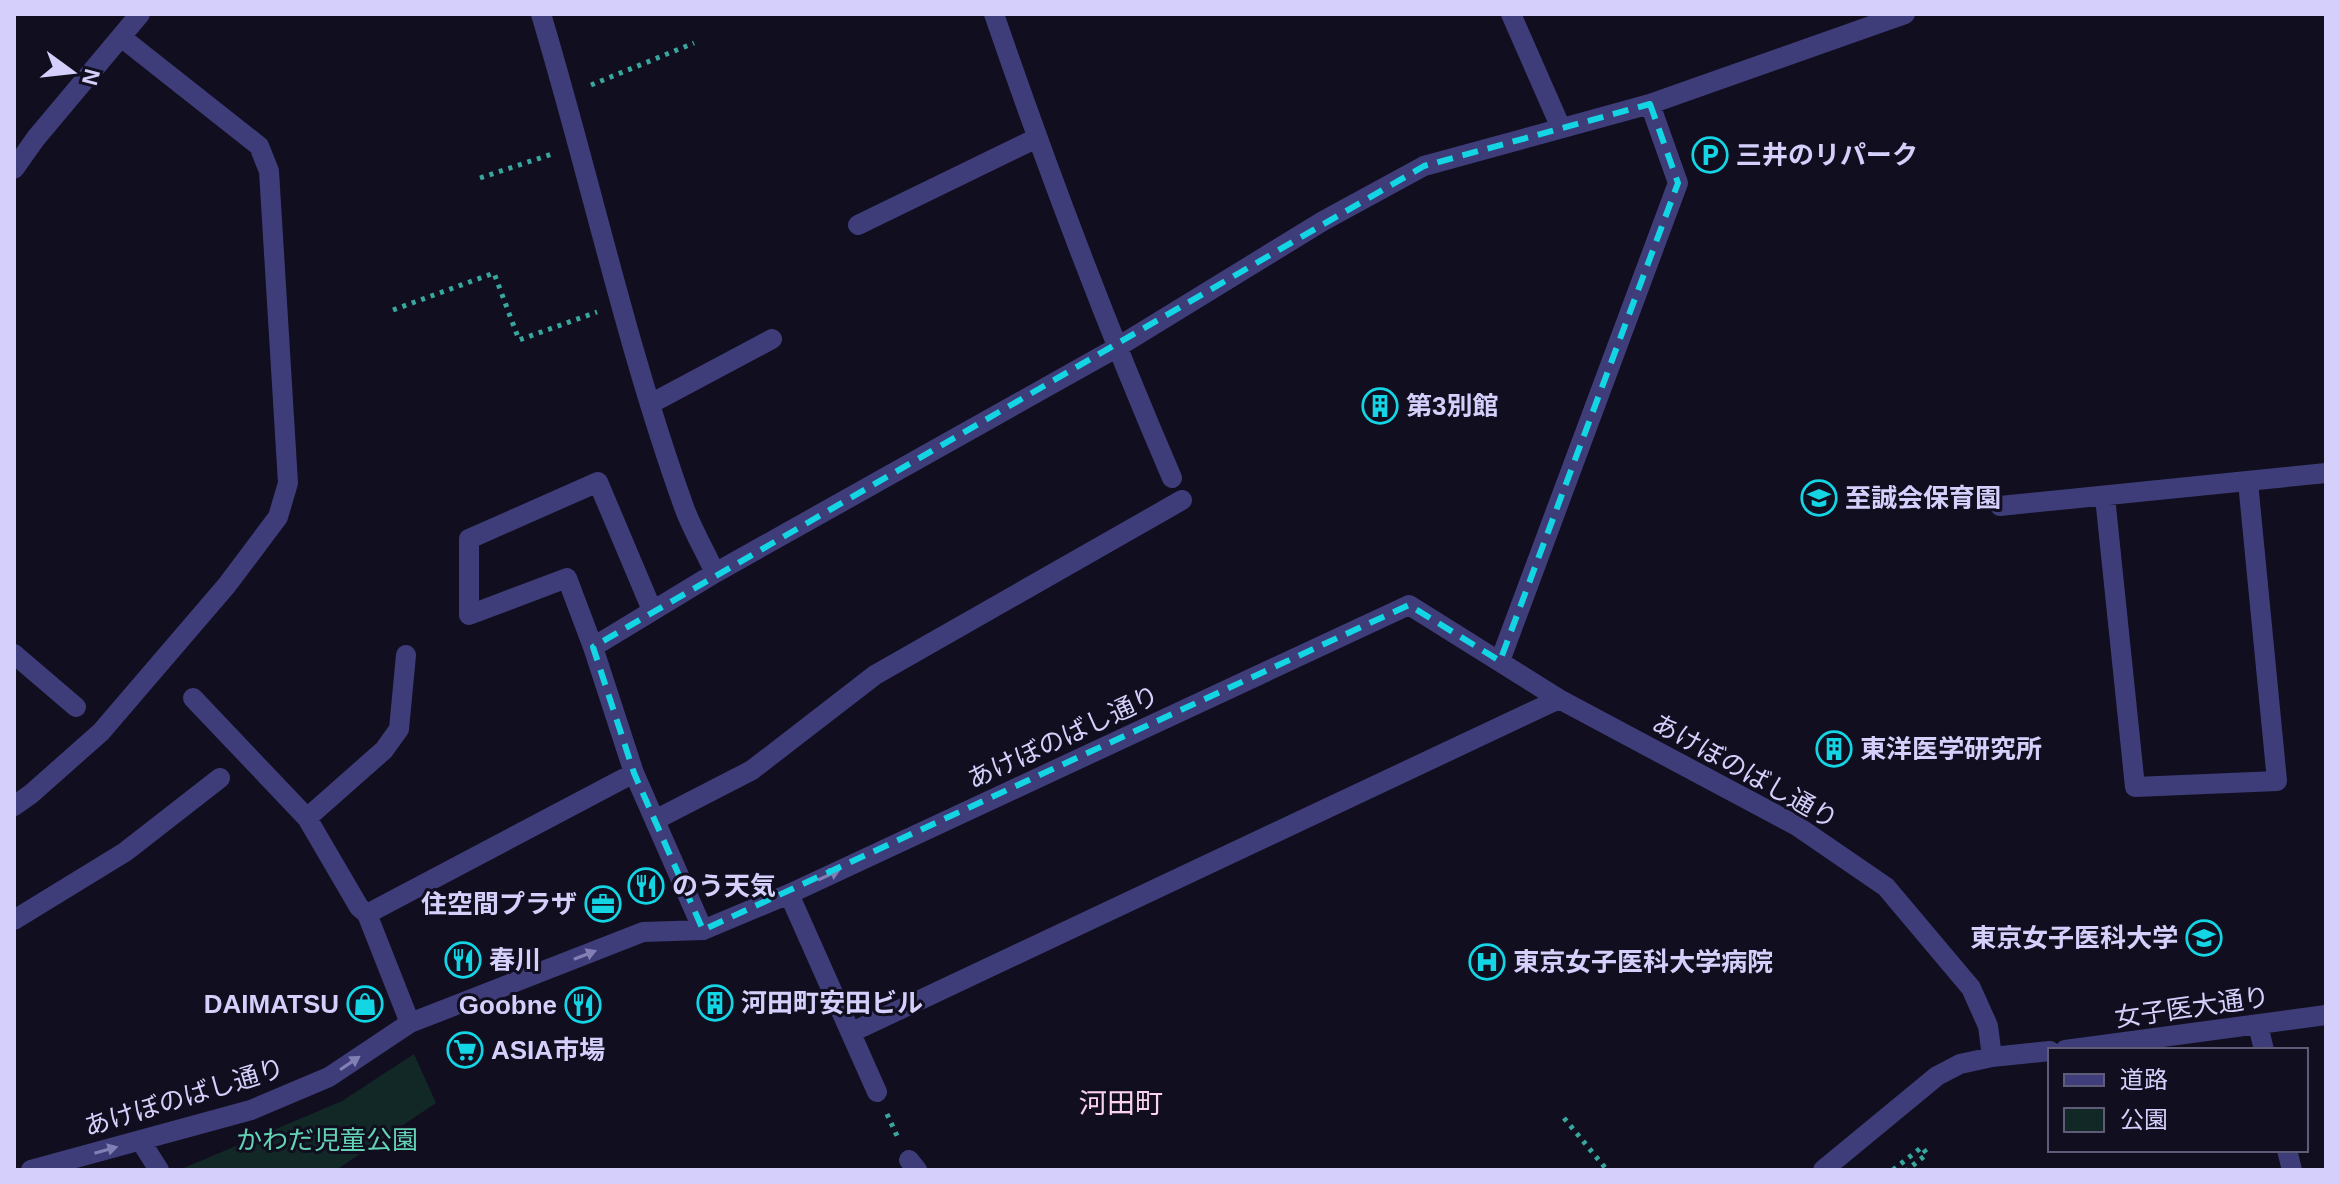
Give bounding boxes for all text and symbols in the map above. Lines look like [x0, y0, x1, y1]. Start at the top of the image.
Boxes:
north arrow [32, 32, 112, 112]
text: N [77, 66, 105, 88]
parking icon: 三井のリパーク [1691, 136, 1729, 174]
place label: 三井のリパーク [1736, 140, 1918, 170]
building icon: 第3別館 [1361, 387, 1399, 425]
place label: 第3別館 [1406, 391, 1498, 421]
school or university icon: 至誠会保育園 [1800, 479, 1838, 517]
place label: 至誠会保育園 [1845, 483, 2001, 513]
street label: あけぼのばし通り [962, 679, 1164, 795]
street label: あけぼのばし通り [1647, 707, 1843, 835]
building icon: 東洋医学研究所 [1815, 730, 1853, 768]
place label: 東洋医学研究所 [1860, 734, 2042, 764]
restaurant icon: のう天気 [627, 867, 665, 905]
one-way arrow [817, 868, 841, 882]
place label: のう天気 [672, 871, 776, 901]
office icon: 住空間プラザ [584, 885, 622, 923]
place label: 住空間プラザ [421, 889, 577, 919]
school or university icon: 東京女子医科大学 [2185, 919, 2223, 957]
place label: 東京女子医科大学 [1970, 923, 2178, 953]
restaurant icon: 春川 [444, 941, 482, 979]
hospital icon: 東京女子医科大学病院 [1468, 943, 1506, 981]
place label: 春川 [489, 945, 541, 975]
place label: 東京女子医科大学病院 [1513, 947, 1773, 977]
one-way arrow [573, 948, 597, 961]
street label: 女子医大通り [2113, 981, 2271, 1033]
building icon: 河田町安田ビル [696, 984, 734, 1022]
shop icon: DAIMATSU [346, 985, 384, 1023]
restaurant icon: Goobne [564, 986, 602, 1024]
place label: 河田町安田ビル [741, 988, 923, 1018]
place label: DAIMATSU [204, 989, 339, 1019]
place label: Goobne [459, 990, 557, 1020]
supermarket icon: ASIA市場 [446, 1031, 484, 1069]
place label: ASIA市場 [491, 1035, 605, 1065]
legend [2048, 1048, 2308, 1152]
street label: あけぼのばし通り [80, 1052, 288, 1142]
one-way arrow [339, 1056, 360, 1071]
text: 道路 [2120, 1066, 2168, 1093]
district label: 河田町 [1079, 1088, 1163, 1119]
text: 公園 [2120, 1106, 2168, 1133]
park label: かわだ児童公園 [236, 1125, 418, 1155]
one-way arrow [93, 1143, 118, 1155]

